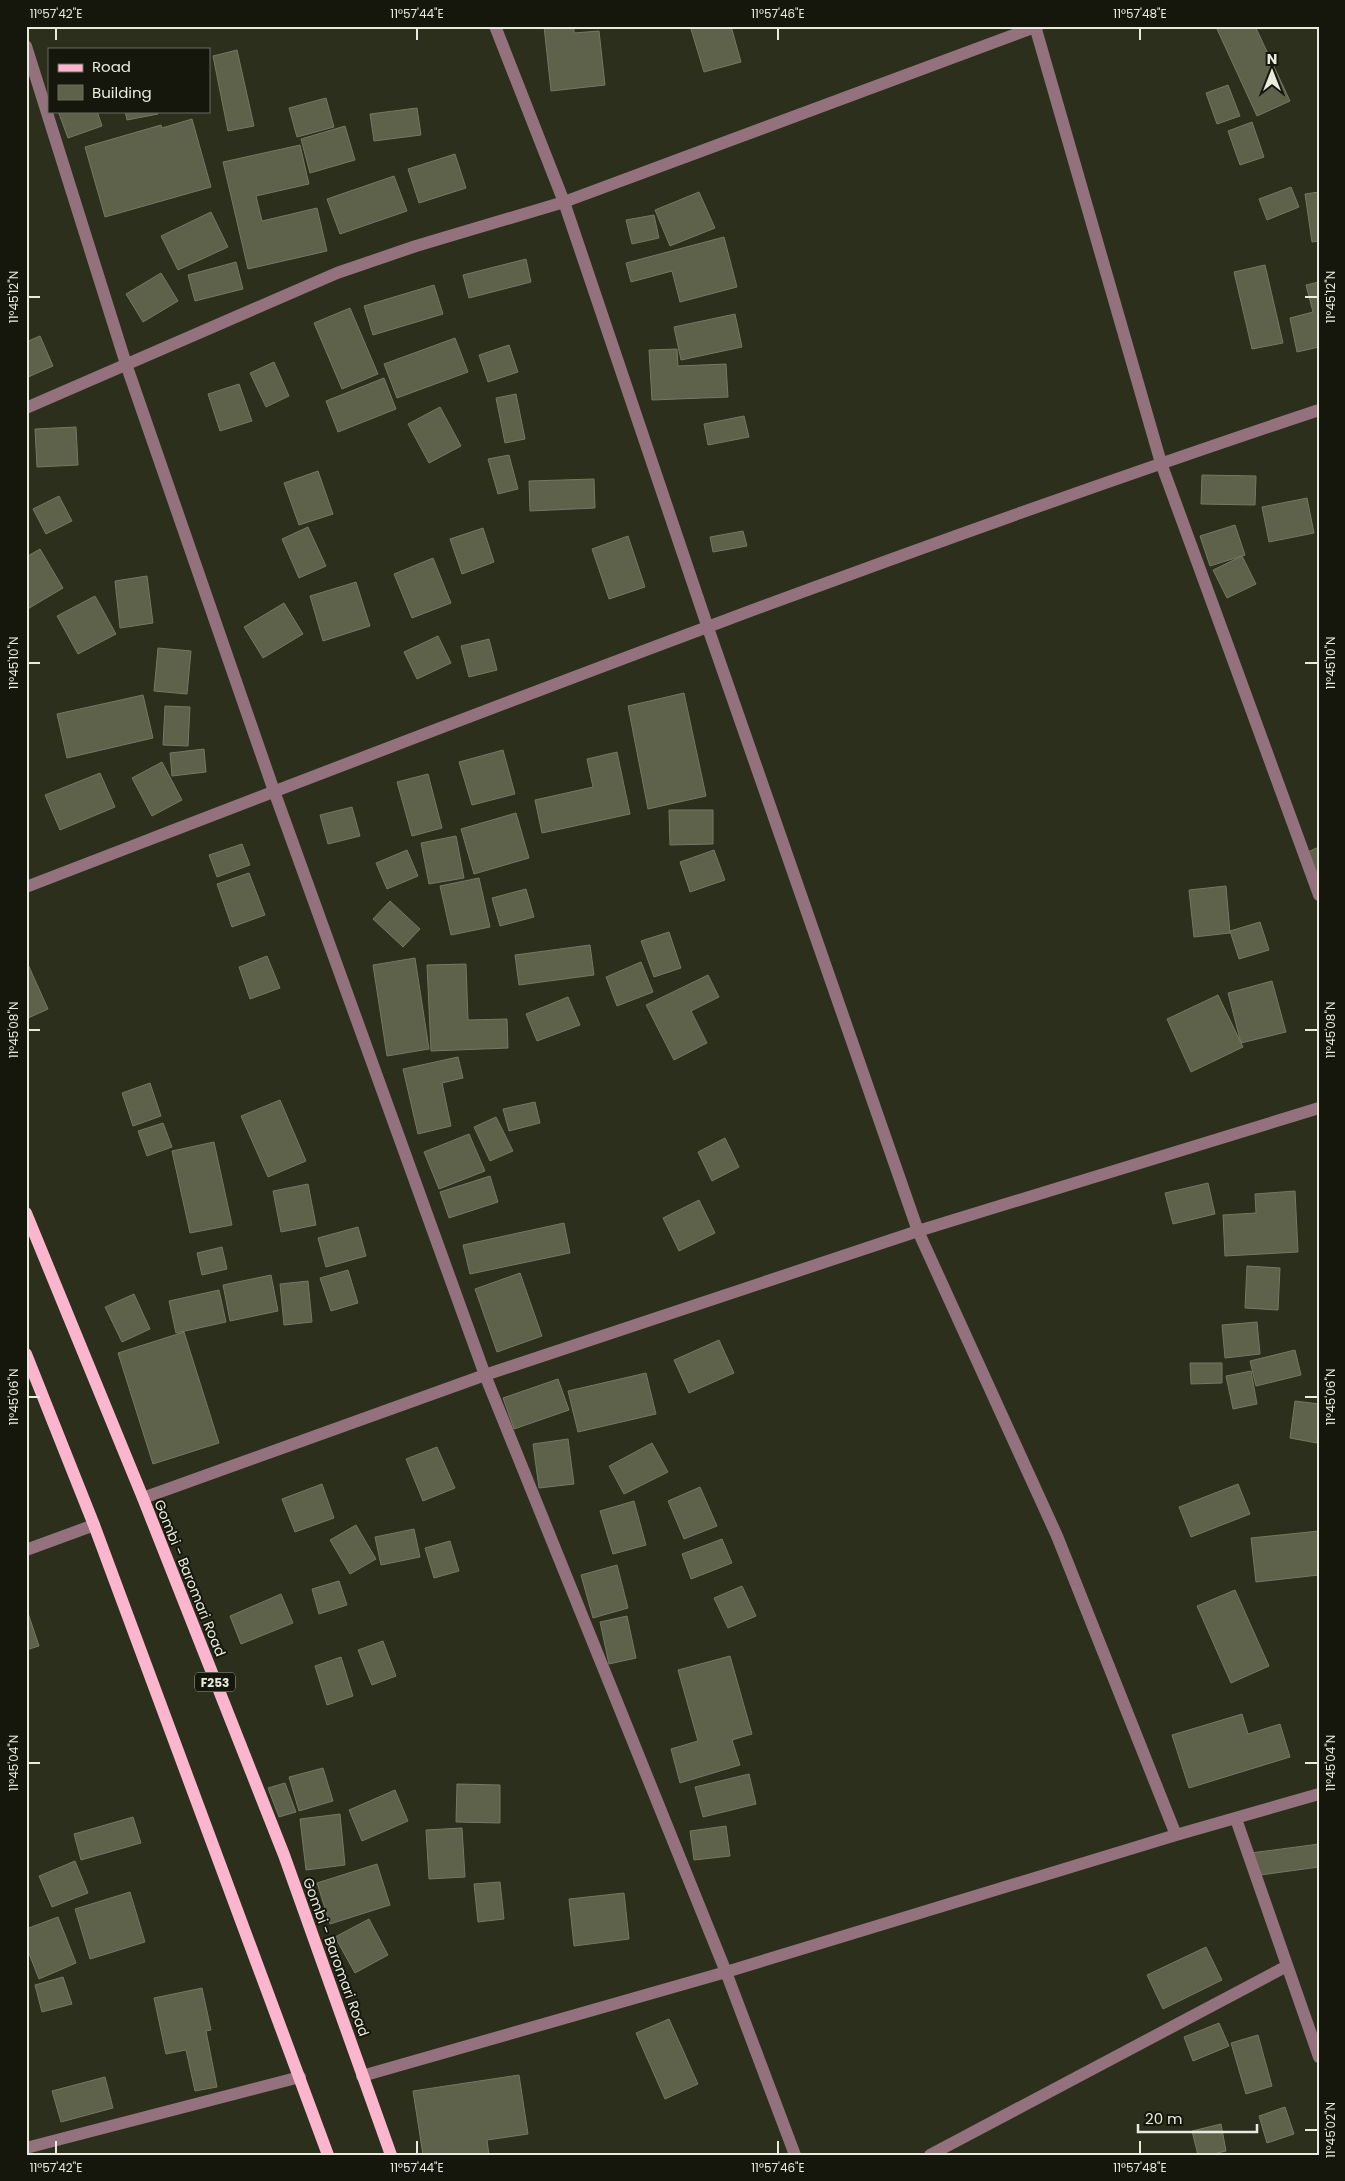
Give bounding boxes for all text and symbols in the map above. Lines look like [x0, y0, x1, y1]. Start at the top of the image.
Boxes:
text: 11°57'42"E [30, 5, 82, 22]
text: 11°57'44"E [390, 5, 444, 22]
text: 11°57'46"E [751, 5, 805, 22]
text: 11°57'48"E [1113, 5, 1167, 22]
legend [48, 48, 210, 112]
north arrow [1248, 48, 1298, 98]
text: N [1267, 49, 1277, 69]
text: Road [92, 56, 131, 77]
text: Building [92, 82, 152, 103]
text: 11°45'12"N [5, 271, 22, 323]
text: 11°45'12"N [1322, 271, 1339, 323]
text: 11°45'10"N [5, 637, 22, 689]
text: 11°45'10"N [1322, 637, 1339, 689]
text: 11°45'08"N [5, 1002, 22, 1058]
text: 11°45'08"N [1322, 1002, 1339, 1058]
text: 11°45'06"N [5, 1369, 22, 1425]
text: 11°45'06"N [1322, 1369, 1339, 1425]
street label: Gombi - Baromari Road [149, 1497, 231, 1659]
road number: F253 [195, 1672, 235, 1691]
text: 11°45'04"N [5, 1735, 22, 1791]
text: 11°45'04"N [1322, 1735, 1339, 1791]
street label: Gombi - Baromari Road [298, 1875, 374, 2039]
scale bar [1138, 2101, 1256, 2133]
text: 11°45'02"N [1322, 2102, 1339, 2158]
text: 20 m [1145, 2108, 1183, 2129]
text: 11°57'42"E [30, 2159, 82, 2176]
text: 11°57'44"E [390, 2159, 444, 2176]
text: 11°57'46"E [751, 2159, 805, 2176]
text: 11°57'48"E [1113, 2159, 1167, 2176]

